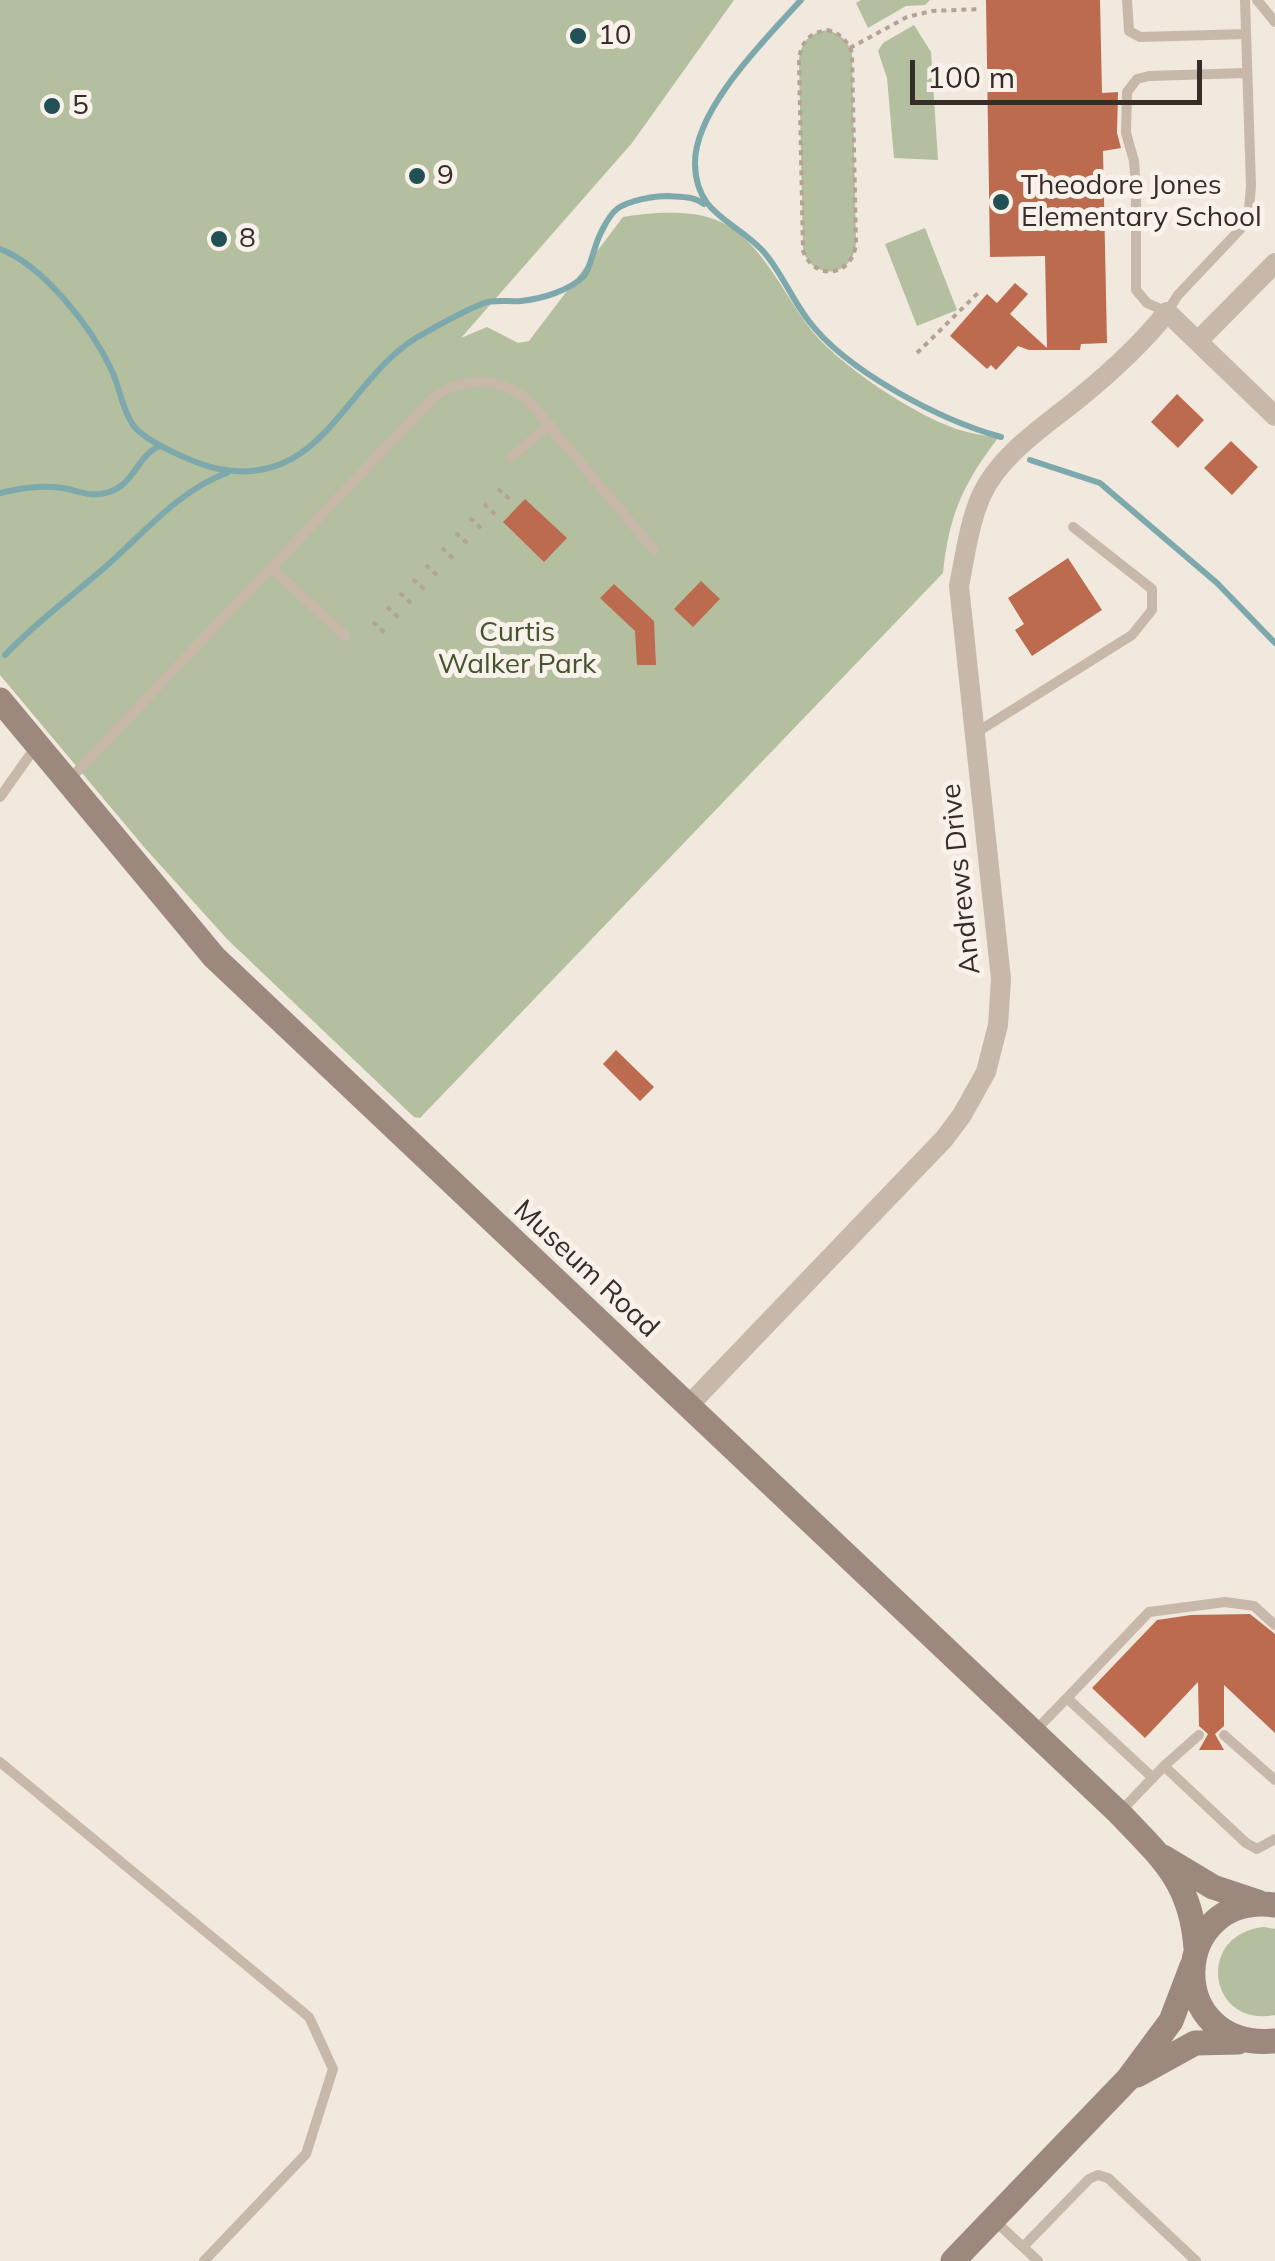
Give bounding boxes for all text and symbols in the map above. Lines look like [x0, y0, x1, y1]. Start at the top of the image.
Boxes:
place label: 10 [598, 19, 632, 53]
marker: 10 [567, 25, 589, 47]
scale bar [915, 40, 1208, 102]
text: 100 m [927, 58, 1015, 96]
place label: 5 [72, 89, 89, 123]
marker: 5 [41, 95, 63, 117]
place label: 9 [437, 159, 454, 193]
marker: 9 [406, 165, 428, 187]
place label: Theodore Jones Elementary School [1021, 169, 1262, 235]
marker: Theodore Jones Elementary School [990, 191, 1012, 213]
place label: 8 [239, 222, 256, 256]
marker: 8 [208, 228, 230, 250]
park label: Curtis Walker Park [438, 616, 596, 682]
street label: Andrews Drive [934, 782, 988, 976]
street label: Museum Road [507, 1193, 665, 1345]

